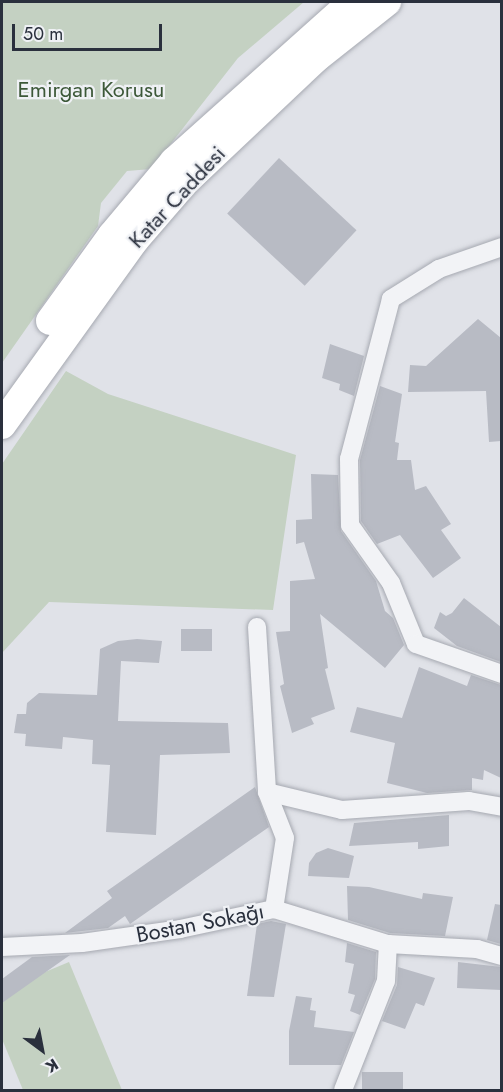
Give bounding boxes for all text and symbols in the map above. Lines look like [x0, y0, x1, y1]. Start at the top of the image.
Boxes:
scale bar [15, 12, 165, 50]
text: 50 m [23, 21, 63, 47]
park label: Emirgan Korusu [18, 77, 164, 103]
street label: Katar Caddesi [123, 141, 231, 253]
street label: Bostan Sokağı [134, 898, 266, 948]
north arrow [12, 1020, 72, 1080]
text: K [41, 1053, 63, 1078]

